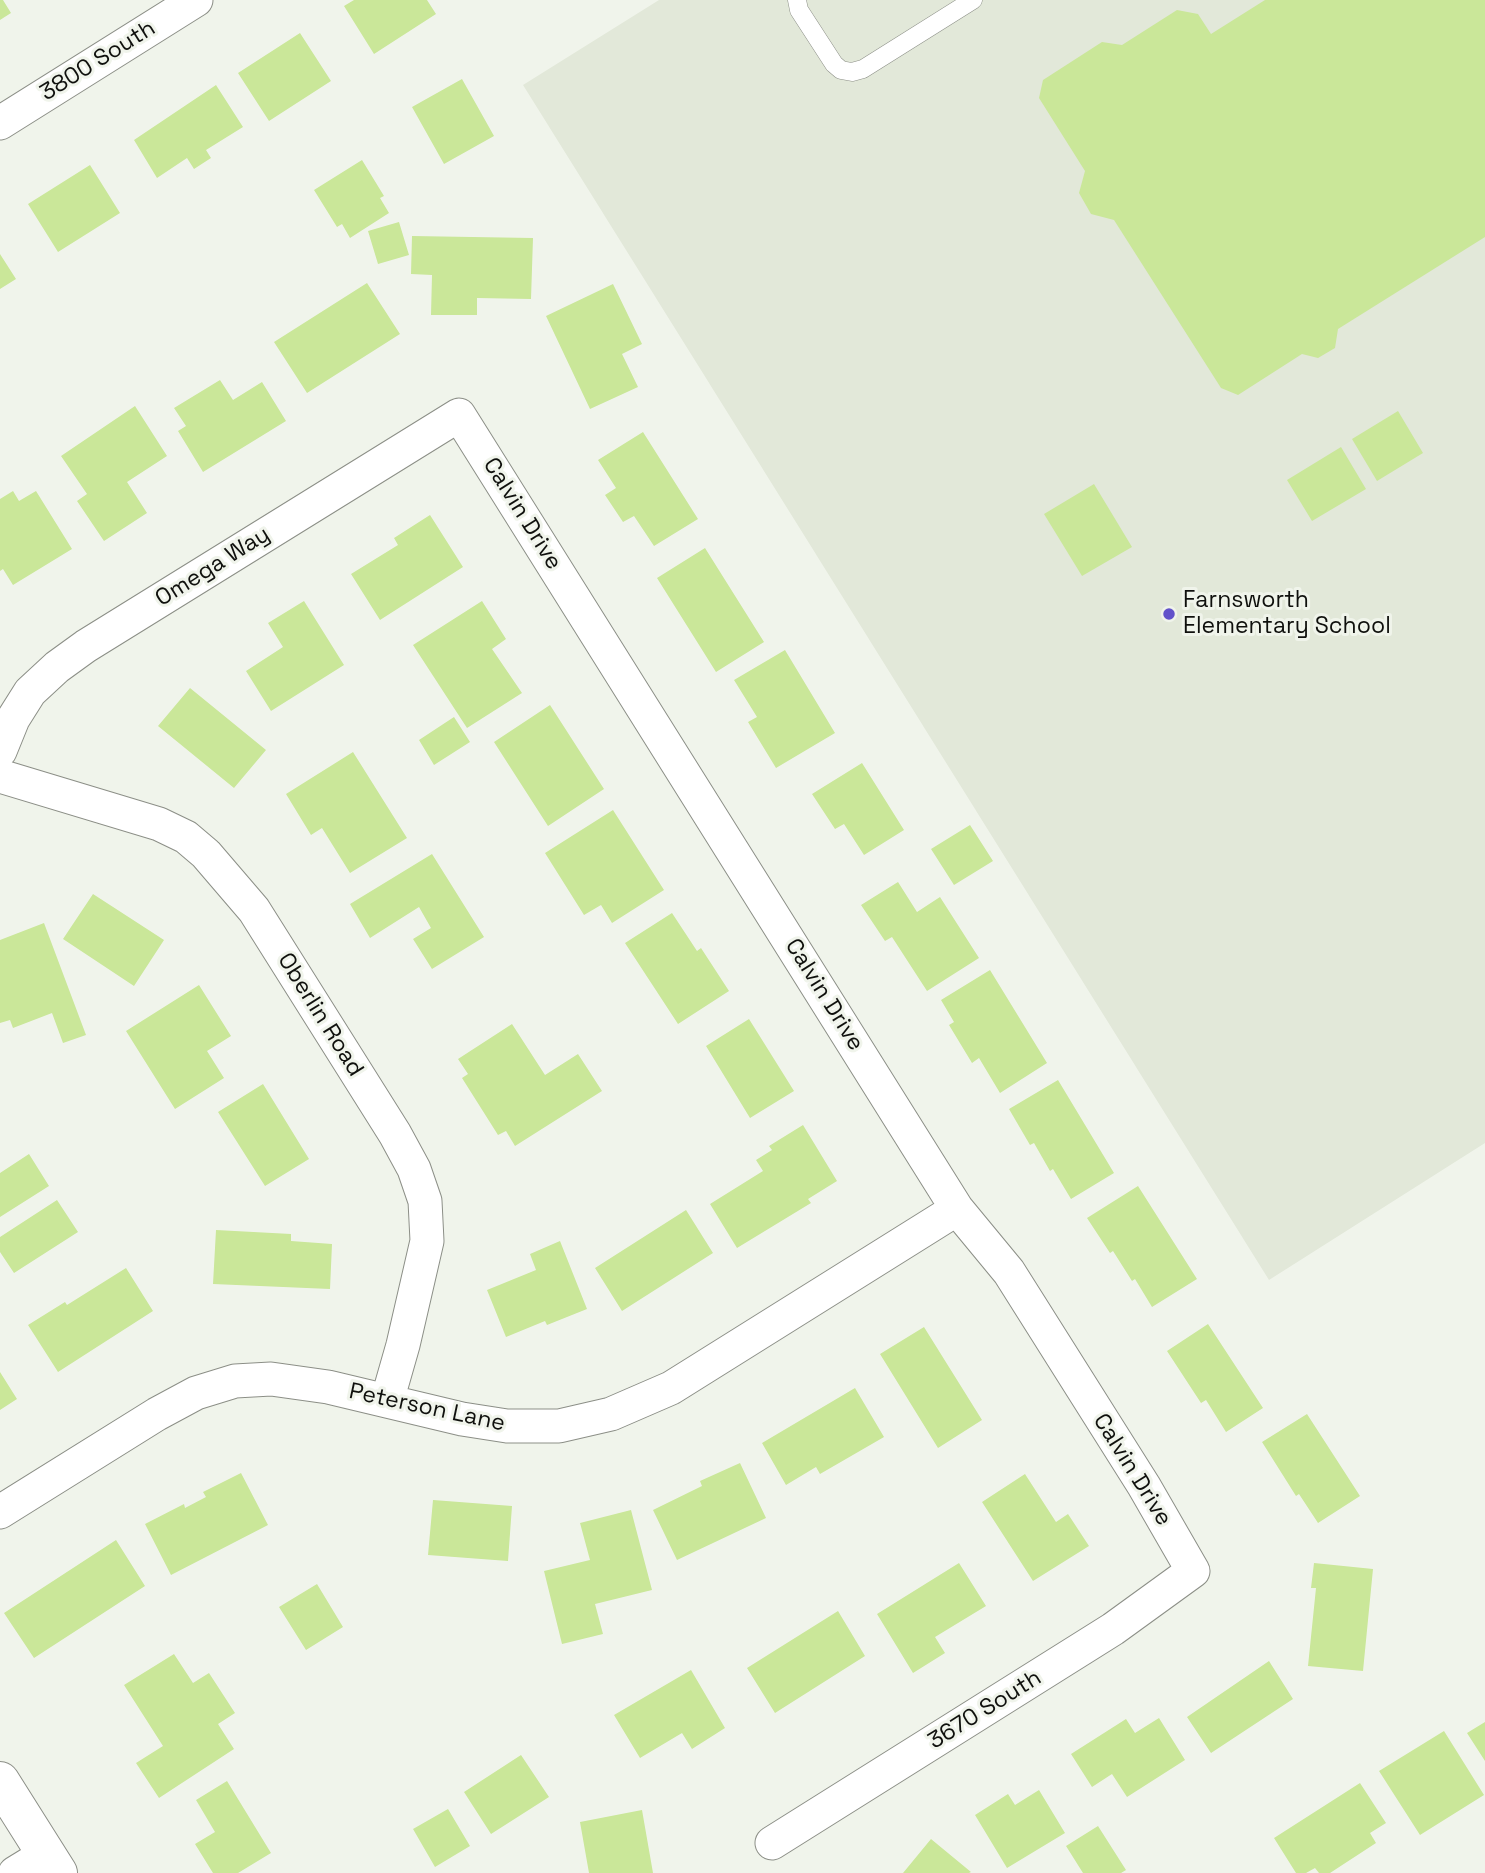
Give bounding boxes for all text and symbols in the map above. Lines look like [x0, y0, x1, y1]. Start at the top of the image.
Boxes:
street label: 3800 South [35, 15, 161, 107]
street label: Calvin Drive [477, 453, 567, 575]
street label: Omega Way [151, 521, 275, 613]
place label: Farnsworth Elementary School [1183, 587, 1391, 641]
marker: Farnsworth Elementary School [1161, 606, 1177, 622]
street label: Calvin Drive [779, 934, 869, 1056]
street label: Oberlin Road [271, 948, 369, 1082]
street label: Peterson Lane [347, 1378, 507, 1438]
street label: Calvin Drive [1087, 1409, 1177, 1531]
street label: 3670 South [923, 1664, 1047, 1756]

